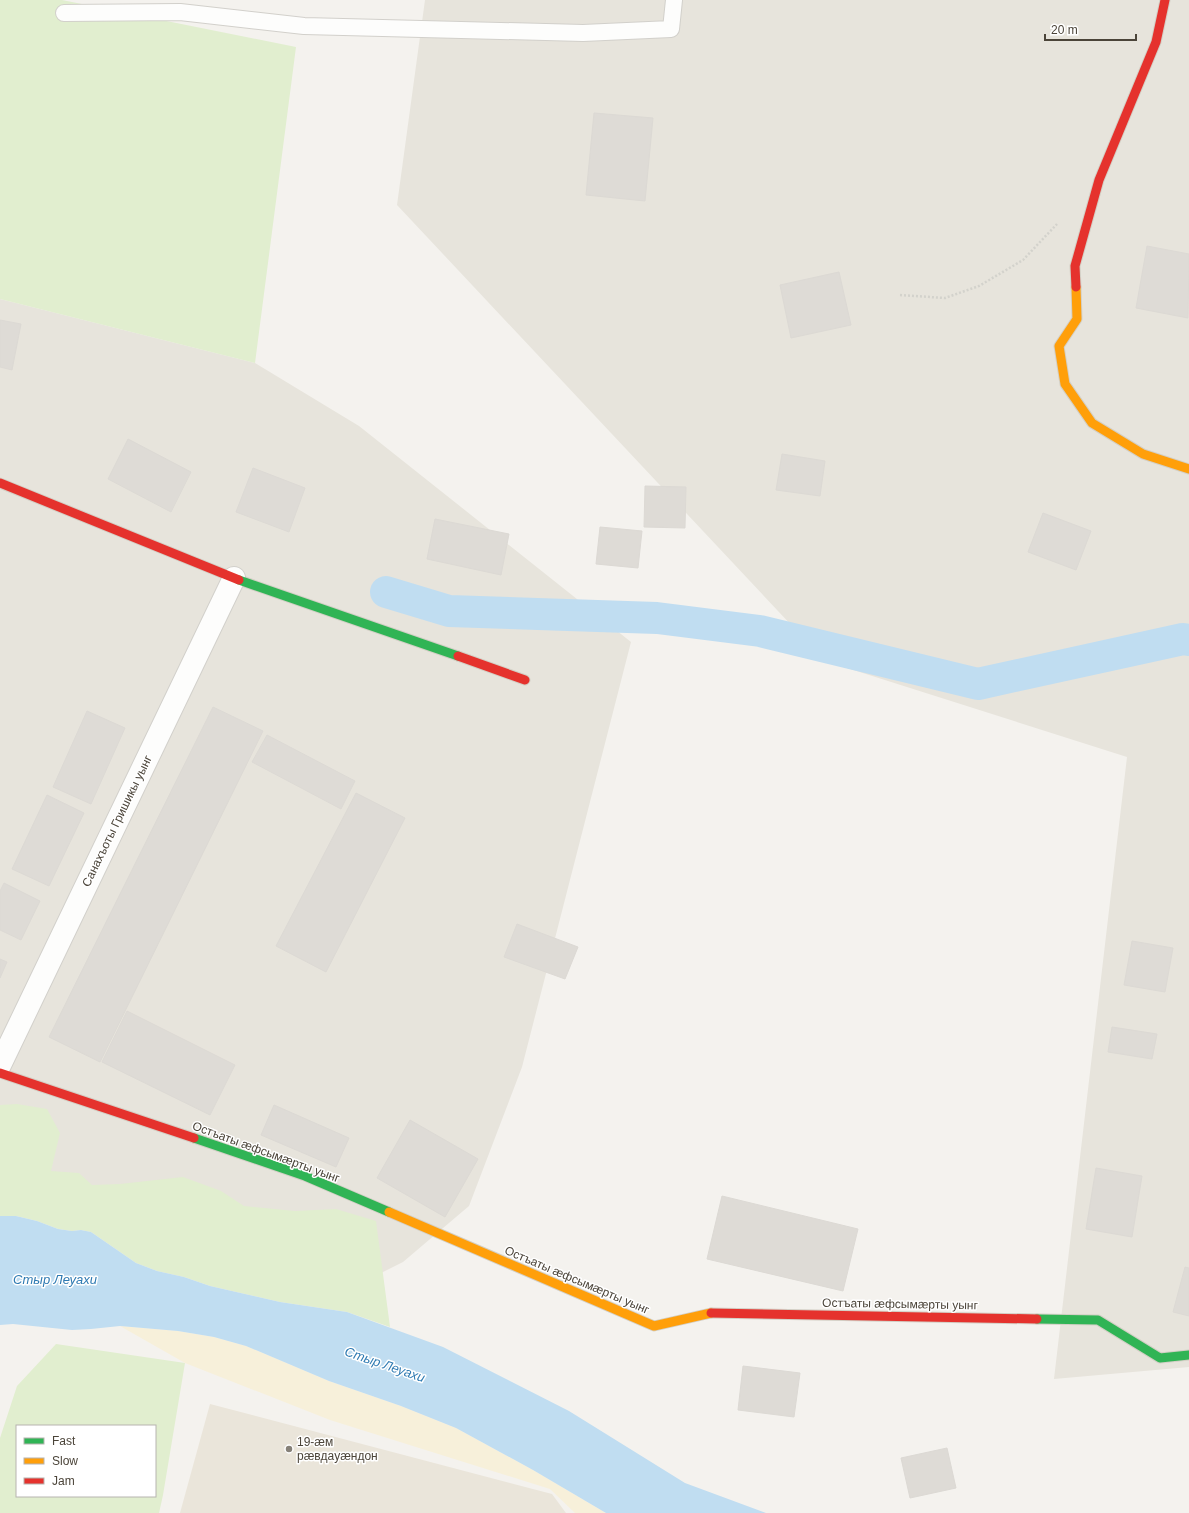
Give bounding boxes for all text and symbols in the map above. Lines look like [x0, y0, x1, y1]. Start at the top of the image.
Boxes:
scale bar [1045, 16, 1136, 42]
text: 20 m [1051, 23, 1078, 37]
street label: Санахъоты Гришикы уынг [79, 752, 155, 889]
street label: Остъаты æфсымæрты уынг [190, 1119, 342, 1185]
street label: Остъаты æфсымæрты уынг [503, 1243, 652, 1317]
water label: Стыр Леуахи [13, 1272, 97, 1287]
street label: Остъаты æфсымæрты уынг [822, 1296, 979, 1312]
water label: Стыр Леуахи [343, 1344, 427, 1385]
legend [16, 1425, 156, 1497]
text: Fast [52, 1434, 76, 1448]
place label: 19-æм рӕвдауӕндон [297, 1435, 378, 1463]
marker: 19-æм рӕвдауӕндон [284, 1444, 294, 1454]
text: Slow [52, 1454, 78, 1468]
text: Jam [52, 1474, 75, 1488]

